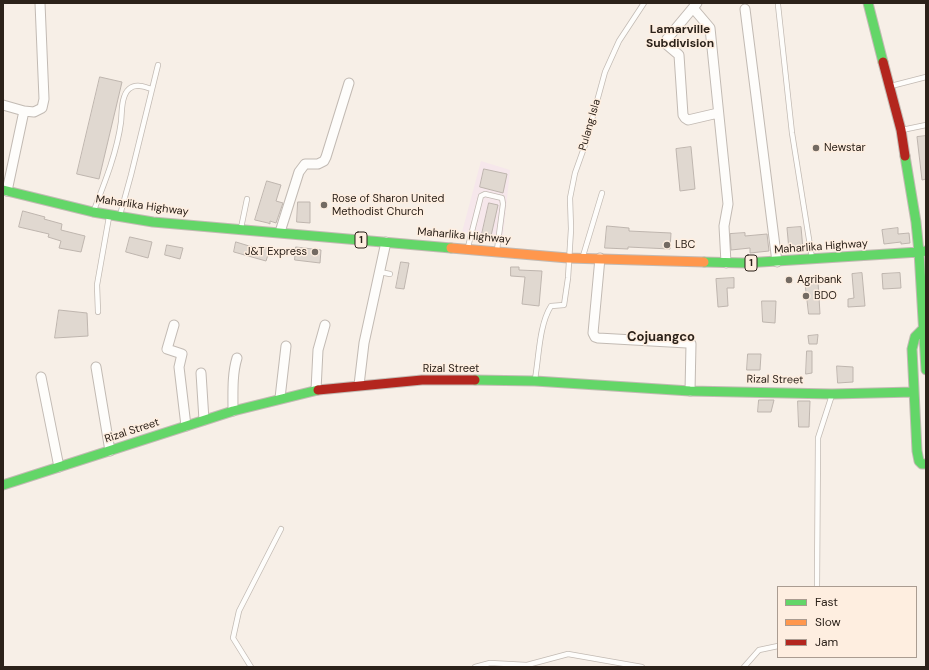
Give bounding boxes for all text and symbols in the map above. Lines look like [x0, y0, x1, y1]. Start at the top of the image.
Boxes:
district label: Lamarville Subdivision [646, 23, 714, 51]
street label: Pulang Isla [576, 98, 604, 152]
place label: Newstar [824, 141, 866, 155]
marker: Newstar [811, 143, 821, 153]
place label: Rose of Sharon United Methodist Church [332, 192, 444, 218]
street label: Maharlika Highway [95, 193, 189, 219]
marker: Rose of Sharon United Methodist Church [319, 200, 329, 210]
street label: Maharlika Highway [417, 225, 511, 247]
road number: 1 [355, 232, 367, 248]
street label: Maharlika Highway [774, 237, 868, 257]
place label: LBC [675, 238, 695, 252]
marker: LBC [662, 240, 672, 250]
place label: J&T Express [245, 245, 307, 259]
marker: J&T Express [310, 247, 320, 257]
road number: 1 [745, 255, 757, 271]
place label: Agribank [797, 273, 842, 287]
marker: Agribank [784, 275, 794, 285]
place label: BDO [814, 289, 837, 303]
marker: BDO [801, 291, 811, 301]
district label: Cojuangco [627, 330, 695, 346]
street label: Rizal Street [423, 362, 479, 376]
street label: Rizal Street [747, 373, 803, 387]
street label: Rizal Street [103, 416, 161, 446]
legend [777, 586, 917, 658]
text: Fast [815, 594, 838, 610]
text: Slow [815, 614, 841, 630]
text: Jam [815, 634, 838, 650]

